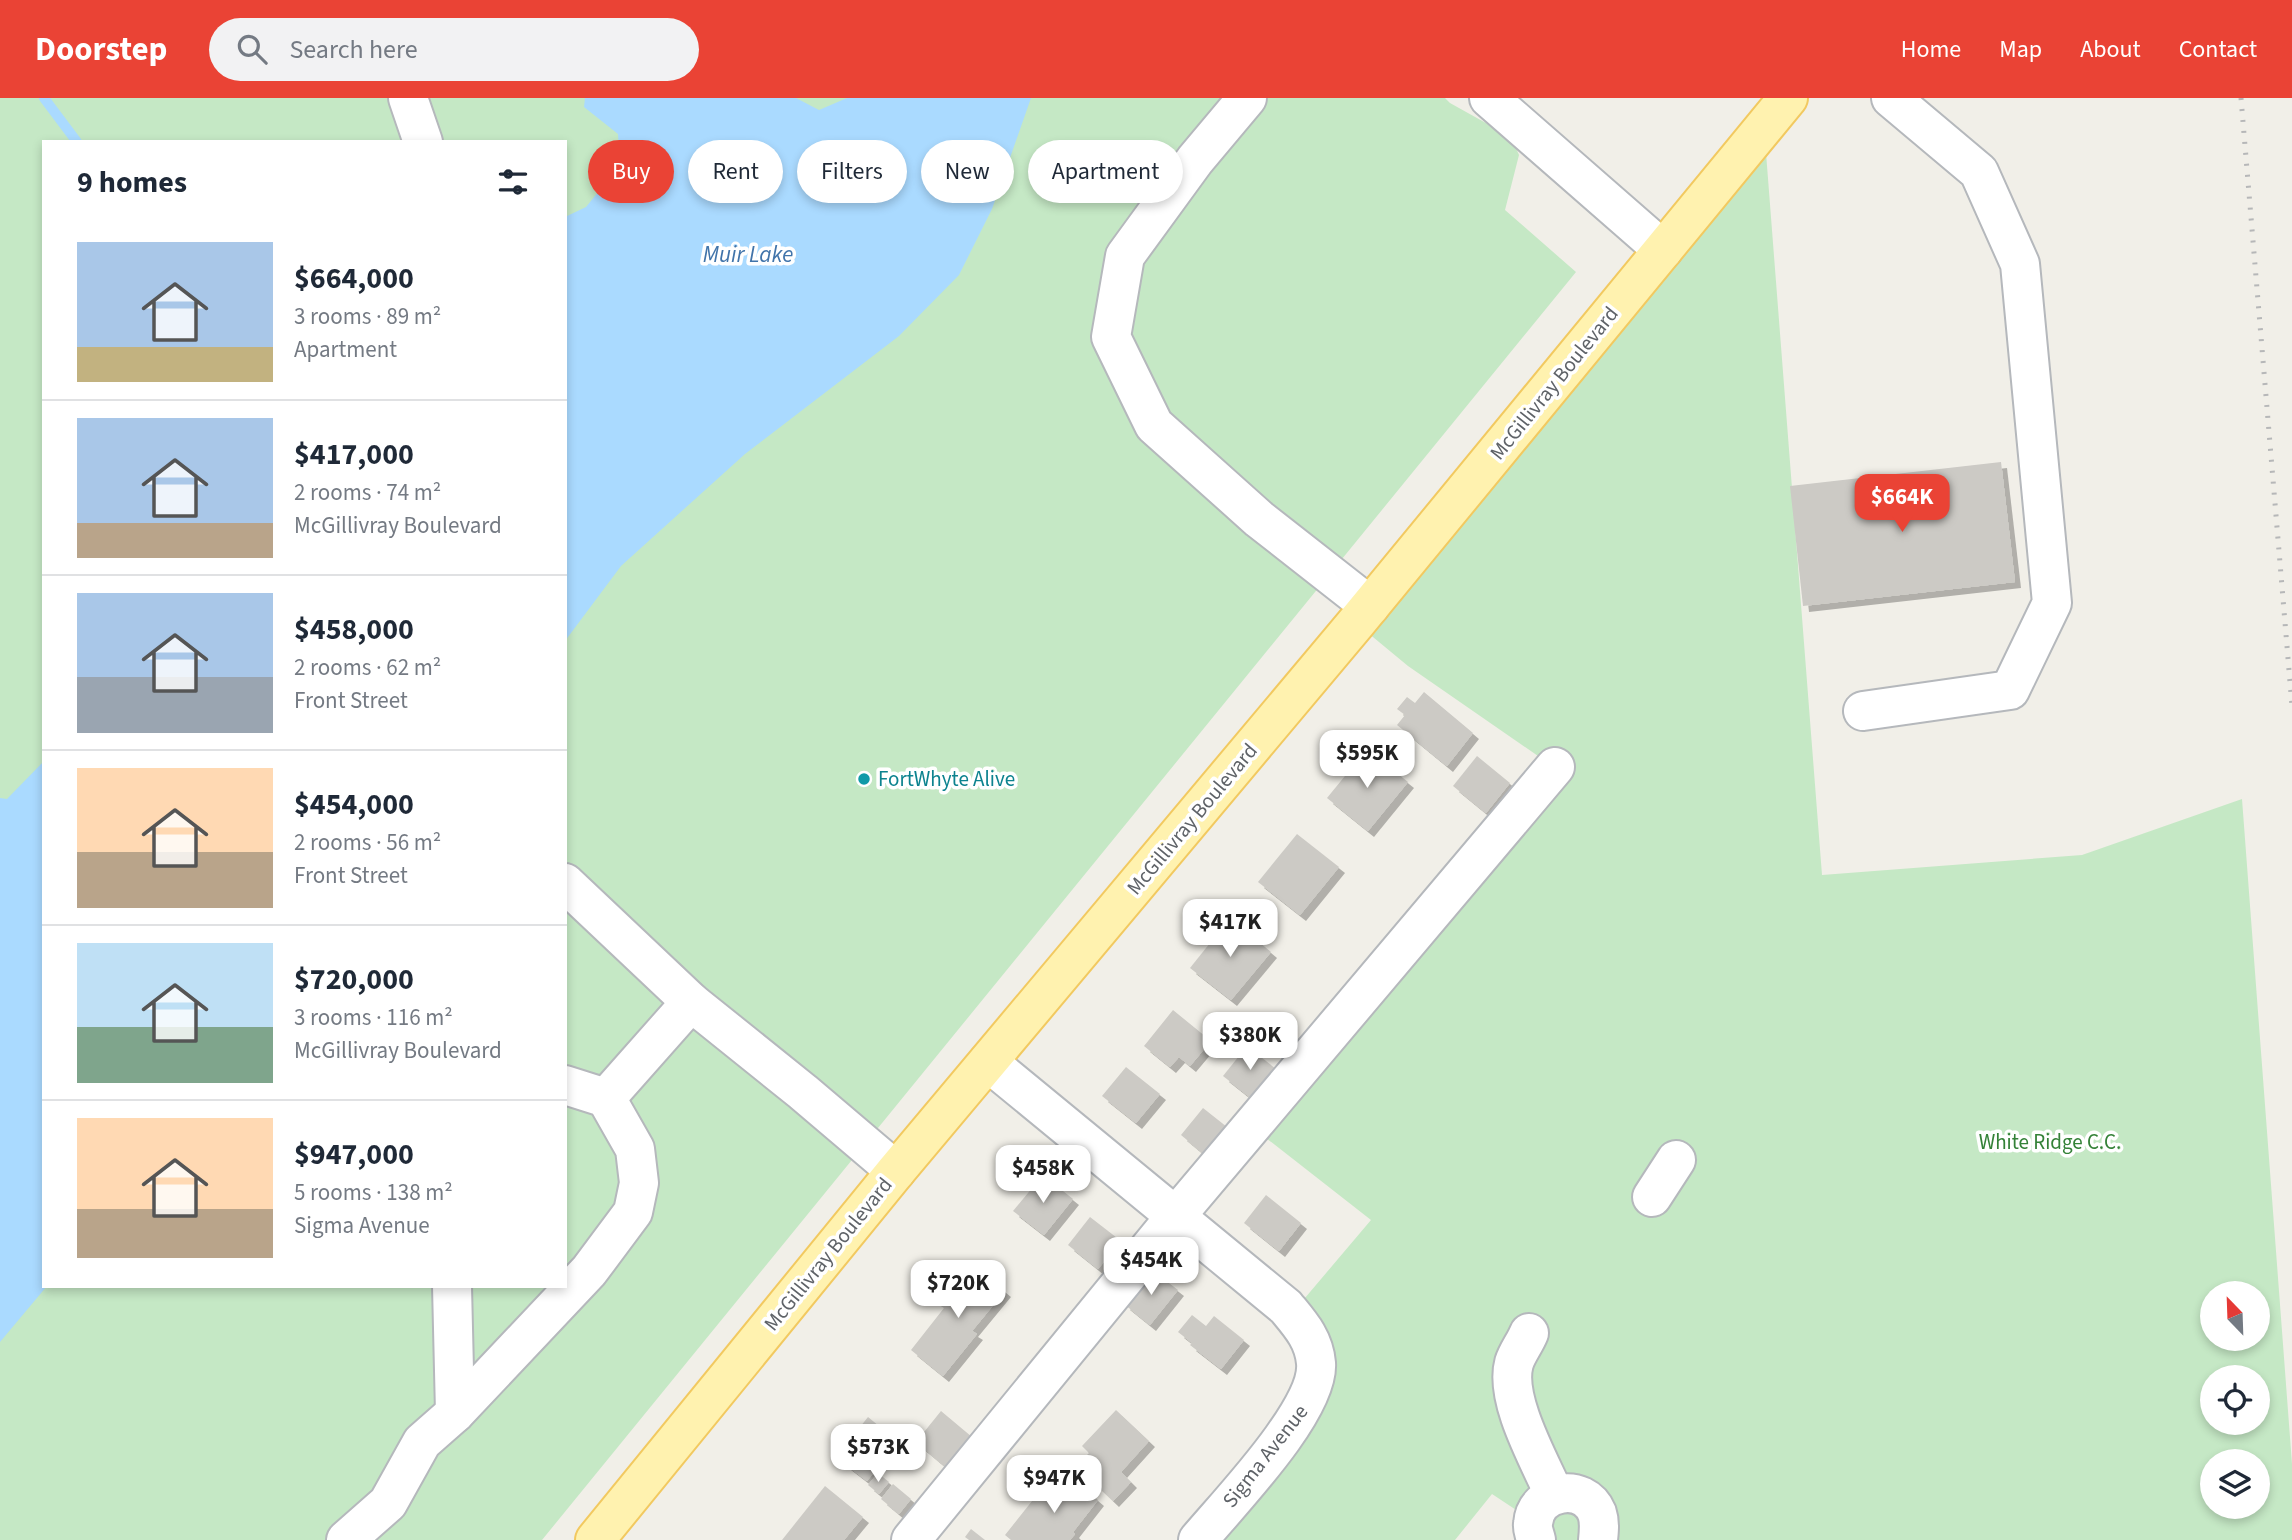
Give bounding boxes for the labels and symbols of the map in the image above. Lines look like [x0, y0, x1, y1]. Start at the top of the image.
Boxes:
water label: Muir Lake [703, 238, 793, 271]
street label: McGillivray Boulevard [1483, 300, 1625, 466]
pin: $664K [1853, 474, 1951, 534]
pin: $595K [1318, 730, 1416, 790]
street label: McGillivray Boulevard [1120, 737, 1264, 901]
place label: FortWhyte Alive [878, 764, 1015, 794]
marker: FortWhyte Alive [856, 771, 872, 787]
pin: $417K [1181, 900, 1279, 959]
pin: $380K [1201, 1012, 1299, 1072]
park label: White Ridge C.C. [1979, 1127, 2121, 1157]
pin: $458K [994, 1146, 1092, 1205]
street label: McGillivray Boulevard [757, 1171, 899, 1337]
pin: $454K [1102, 1238, 1200, 1297]
pin: $720K [909, 1260, 1007, 1320]
north arrow [2200, 1281, 2270, 1351]
street label: Sigma Avenue [1215, 1398, 1315, 1514]
pin: $573K [829, 1424, 927, 1484]
pin: $947K [1005, 1456, 1103, 1515]

